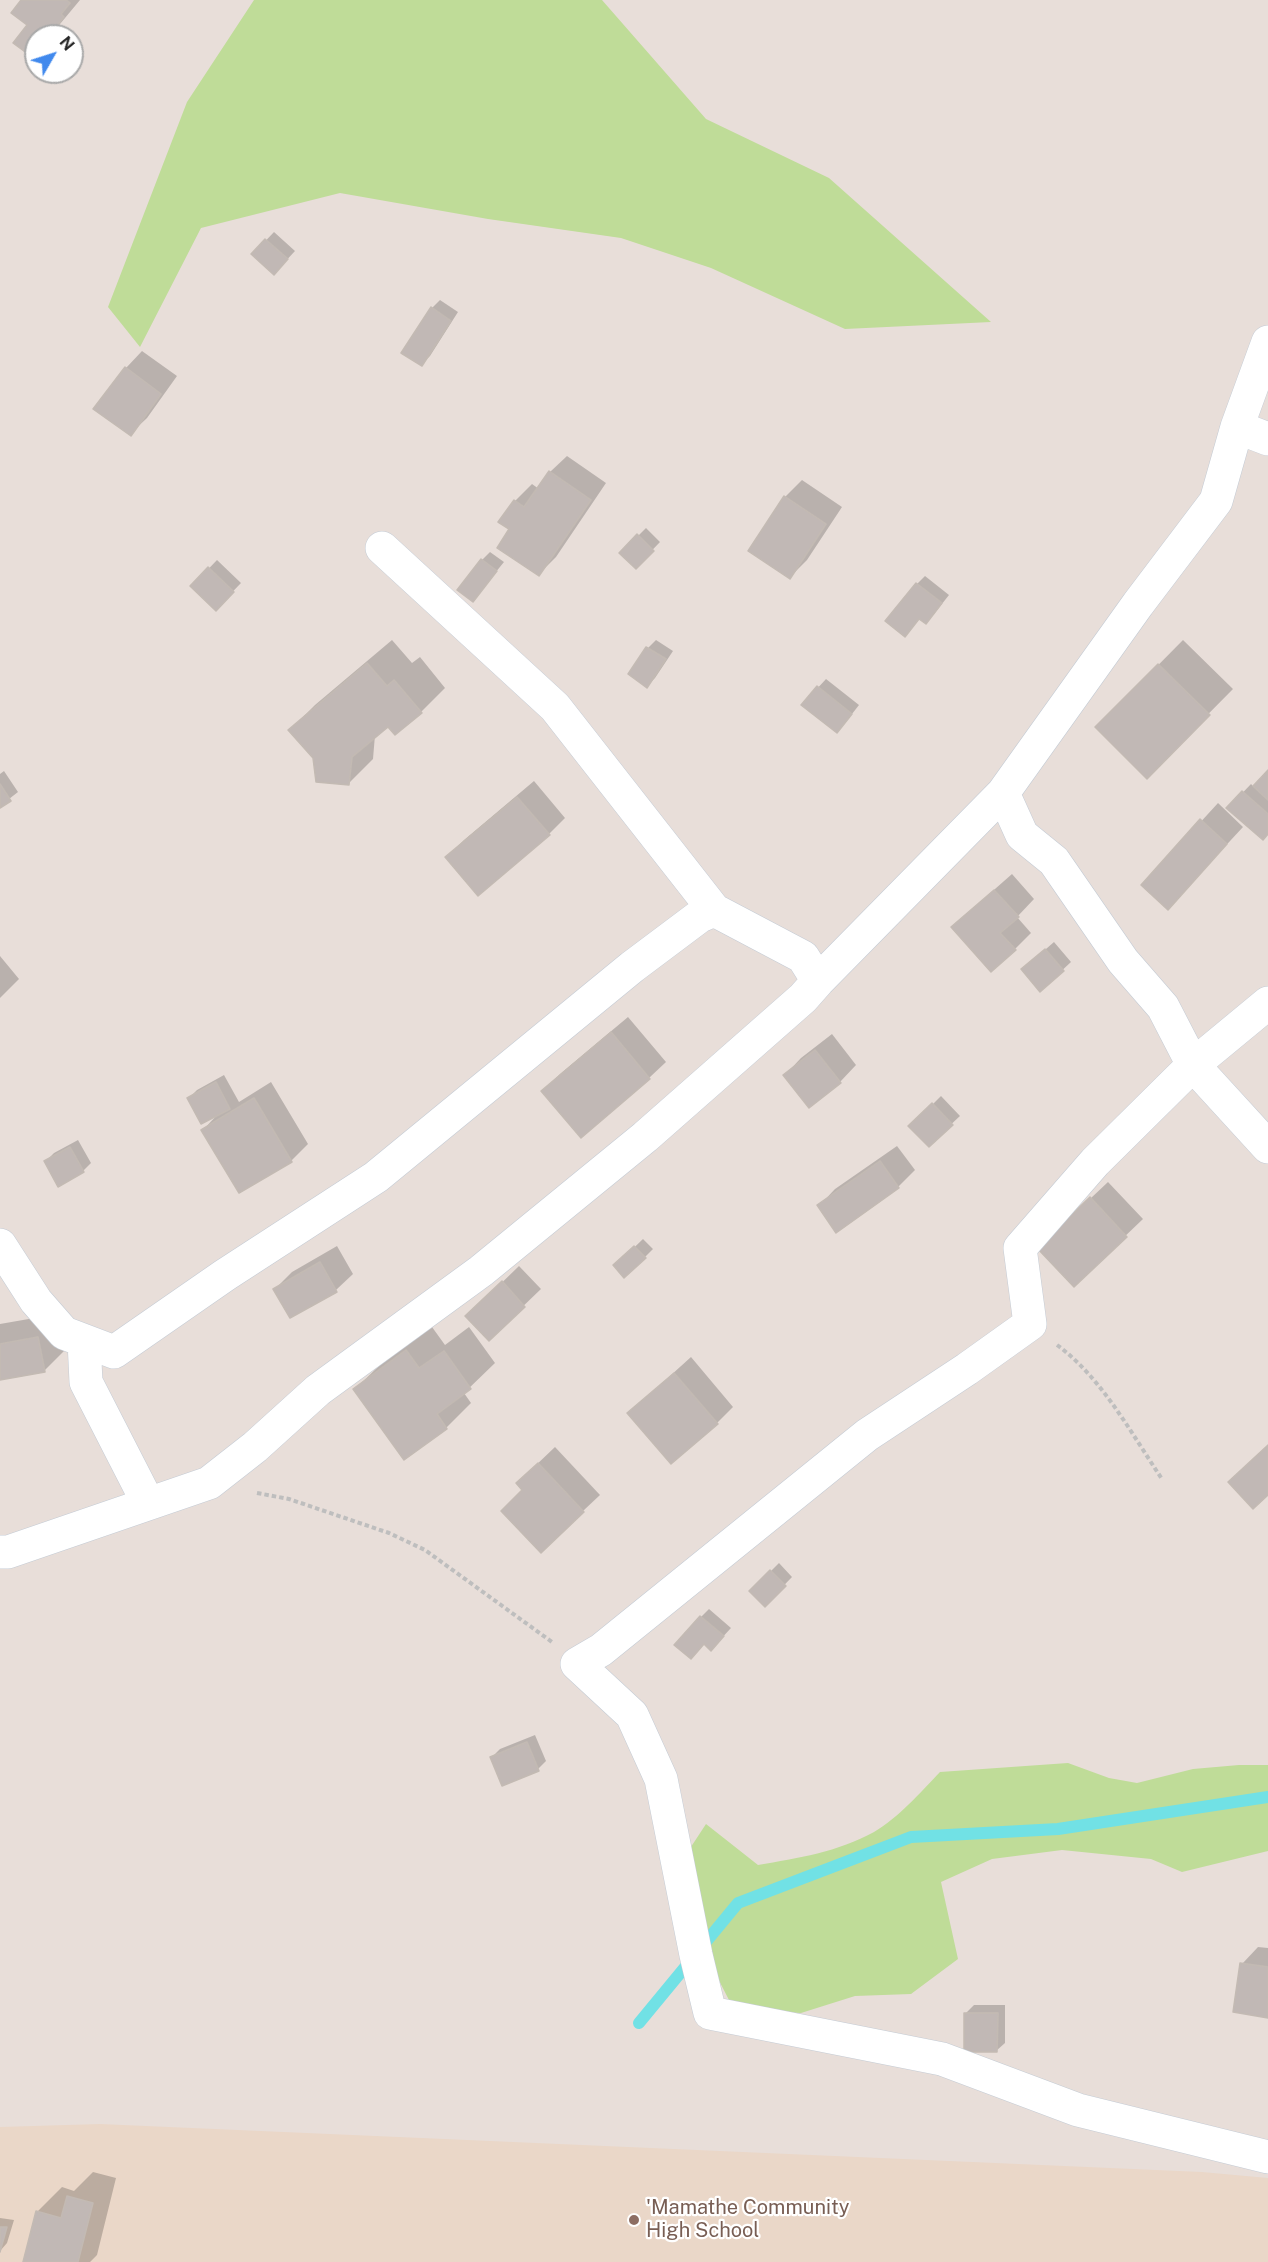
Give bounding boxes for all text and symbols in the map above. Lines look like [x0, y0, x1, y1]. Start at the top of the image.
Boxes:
north arrow [24, 24, 84, 84]
text: N [55, 33, 78, 54]
place label: 'Mamathe Community High School [646, 2196, 849, 2243]
marker: 'Mamathe Community High School [627, 2213, 641, 2227]

